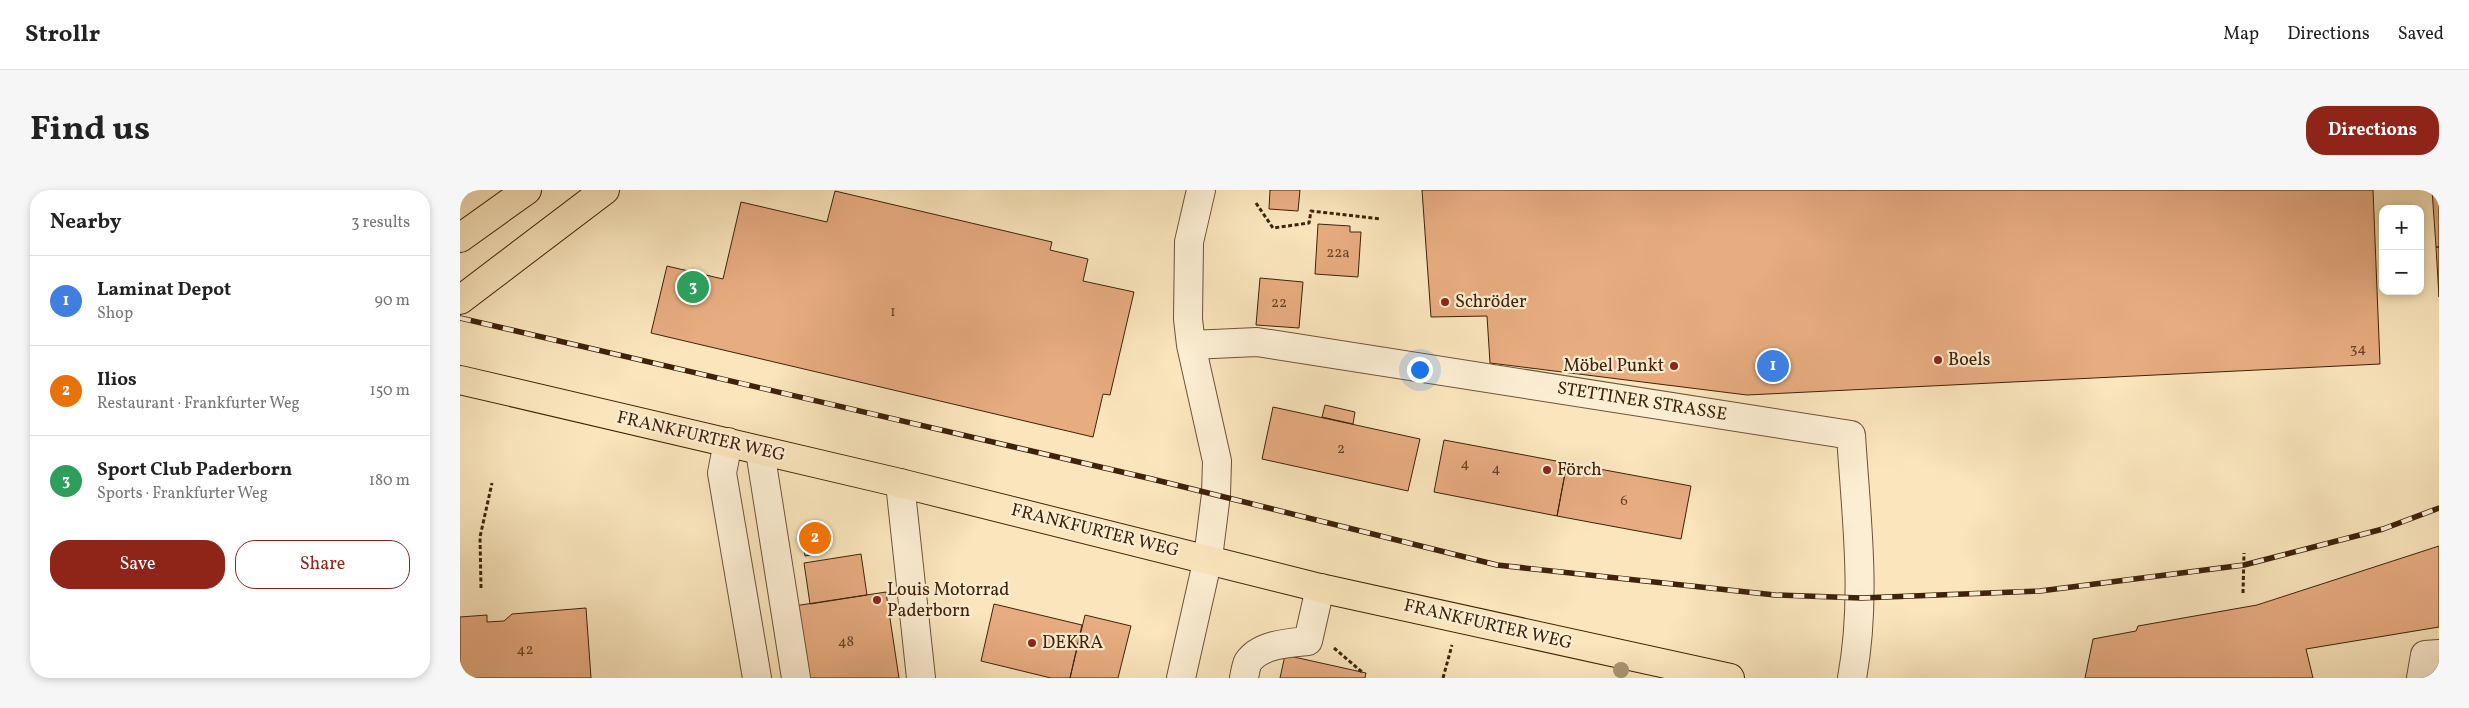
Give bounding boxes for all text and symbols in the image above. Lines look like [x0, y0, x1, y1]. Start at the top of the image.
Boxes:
text: Strollr [25, 18, 100, 52]
text: Map [2223, 22, 2259, 47]
text: Directions [2287, 22, 2370, 47]
text: Saved [2398, 22, 2444, 47]
text: Find us [30, 106, 150, 154]
button: Directions [2306, 106, 2439, 155]
map controls [2379, 205, 2424, 295]
button: + [2379, 205, 2424, 250]
text: Nearby [50, 208, 121, 237]
text: 3 results [351, 212, 410, 234]
house number: 22a [1326, 243, 1350, 264]
button: − [2379, 250, 2424, 295]
pin: 3 [677, 268, 709, 306]
text: Laminat Depot [97, 277, 231, 303]
text: 1 [63, 290, 69, 312]
text: 90 m [374, 290, 410, 312]
place label: Schröder [1455, 290, 1527, 315]
house number: 22 [1271, 293, 1287, 314]
marker: Schröder [1439, 296, 1451, 308]
house number: 1 [890, 302, 896, 323]
text: Shop [97, 303, 133, 325]
house number: 34 [2350, 339, 2366, 360]
pin: 1 [1757, 347, 1789, 385]
place label: Boels [1948, 348, 1990, 373]
place label: Möbel Punkt [1563, 354, 1664, 379]
marker: Boels [1932, 354, 1944, 366]
your location [1407, 357, 1433, 383]
marker: Möbel Punkt [1668, 360, 1680, 372]
text: Ilios [97, 367, 137, 393]
street label: STETTINER STRASSE [1555, 376, 1729, 428]
text: 2 [62, 380, 70, 402]
text: 150 m [369, 380, 410, 402]
text: Restaurant · Frankfurter Weg [97, 393, 300, 415]
street label: FRANKFURTER WEG [614, 405, 788, 469]
house number: 2 [1337, 439, 1345, 460]
house number: 4 [1461, 454, 1470, 475]
text: Sport Club Paderborn [97, 457, 292, 483]
place label: Förch [1557, 458, 1602, 483]
house number: 4 [1492, 459, 1501, 480]
marker: Förch [1541, 464, 1553, 476]
text: 3 [62, 470, 70, 492]
text: 180 m [369, 470, 410, 492]
text: Sports · Frankfurter Weg [97, 483, 268, 505]
house number: 6 [1620, 491, 1628, 512]
street label: FRANKFURTER WEG [1008, 498, 1182, 564]
pin: 2 [799, 519, 831, 557]
button: Save [50, 540, 225, 589]
button: Share [235, 540, 410, 589]
place label: Louis Motorrad Paderborn [887, 578, 1009, 624]
street label: FRANKFURTER WEG [1401, 593, 1575, 657]
marker: Louis Motorrad Paderborn [871, 594, 883, 606]
place label: DEKRA [1042, 631, 1103, 656]
house number: 48 [838, 632, 854, 653]
marker: DEKRA [1026, 637, 1038, 649]
house number: 42 [516, 640, 534, 661]

